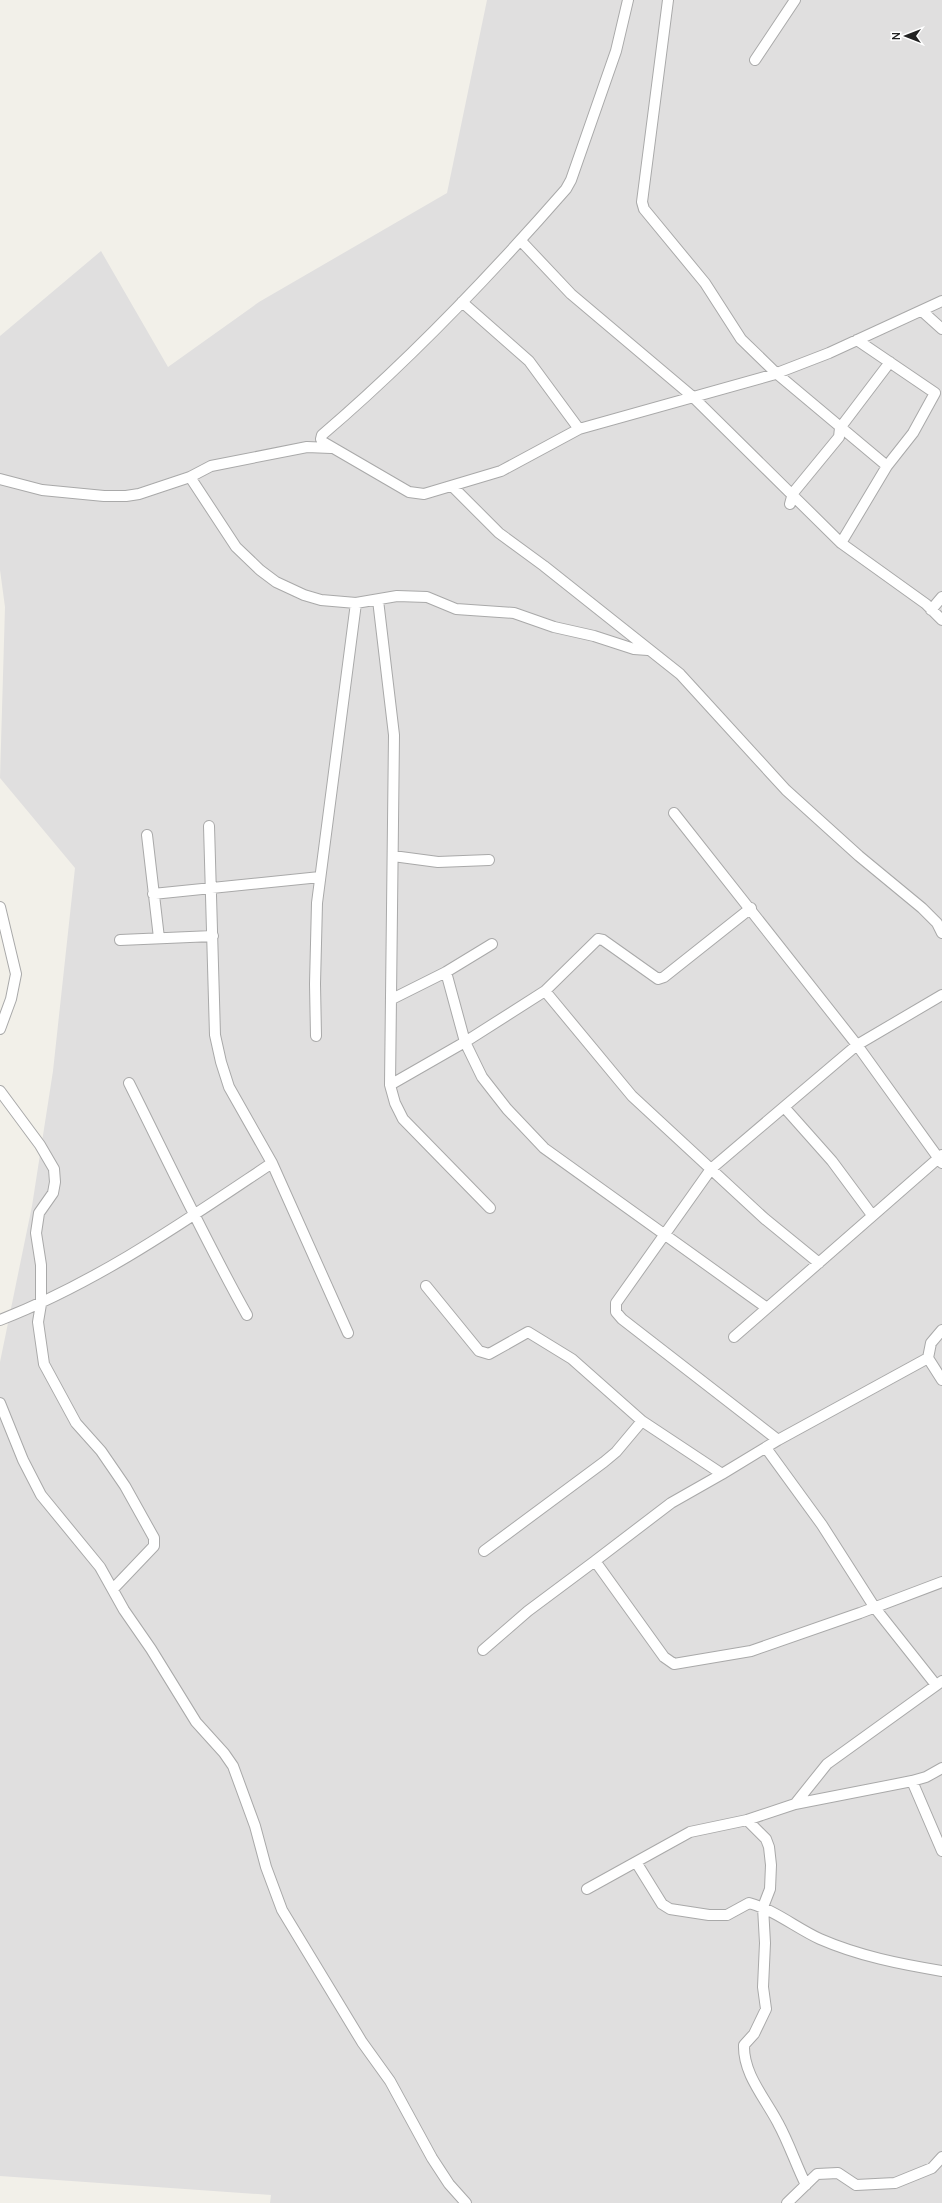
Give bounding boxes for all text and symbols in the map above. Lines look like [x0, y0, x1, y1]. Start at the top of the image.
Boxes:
north arrow [886, 16, 926, 56]
text: N [888, 32, 903, 40]

